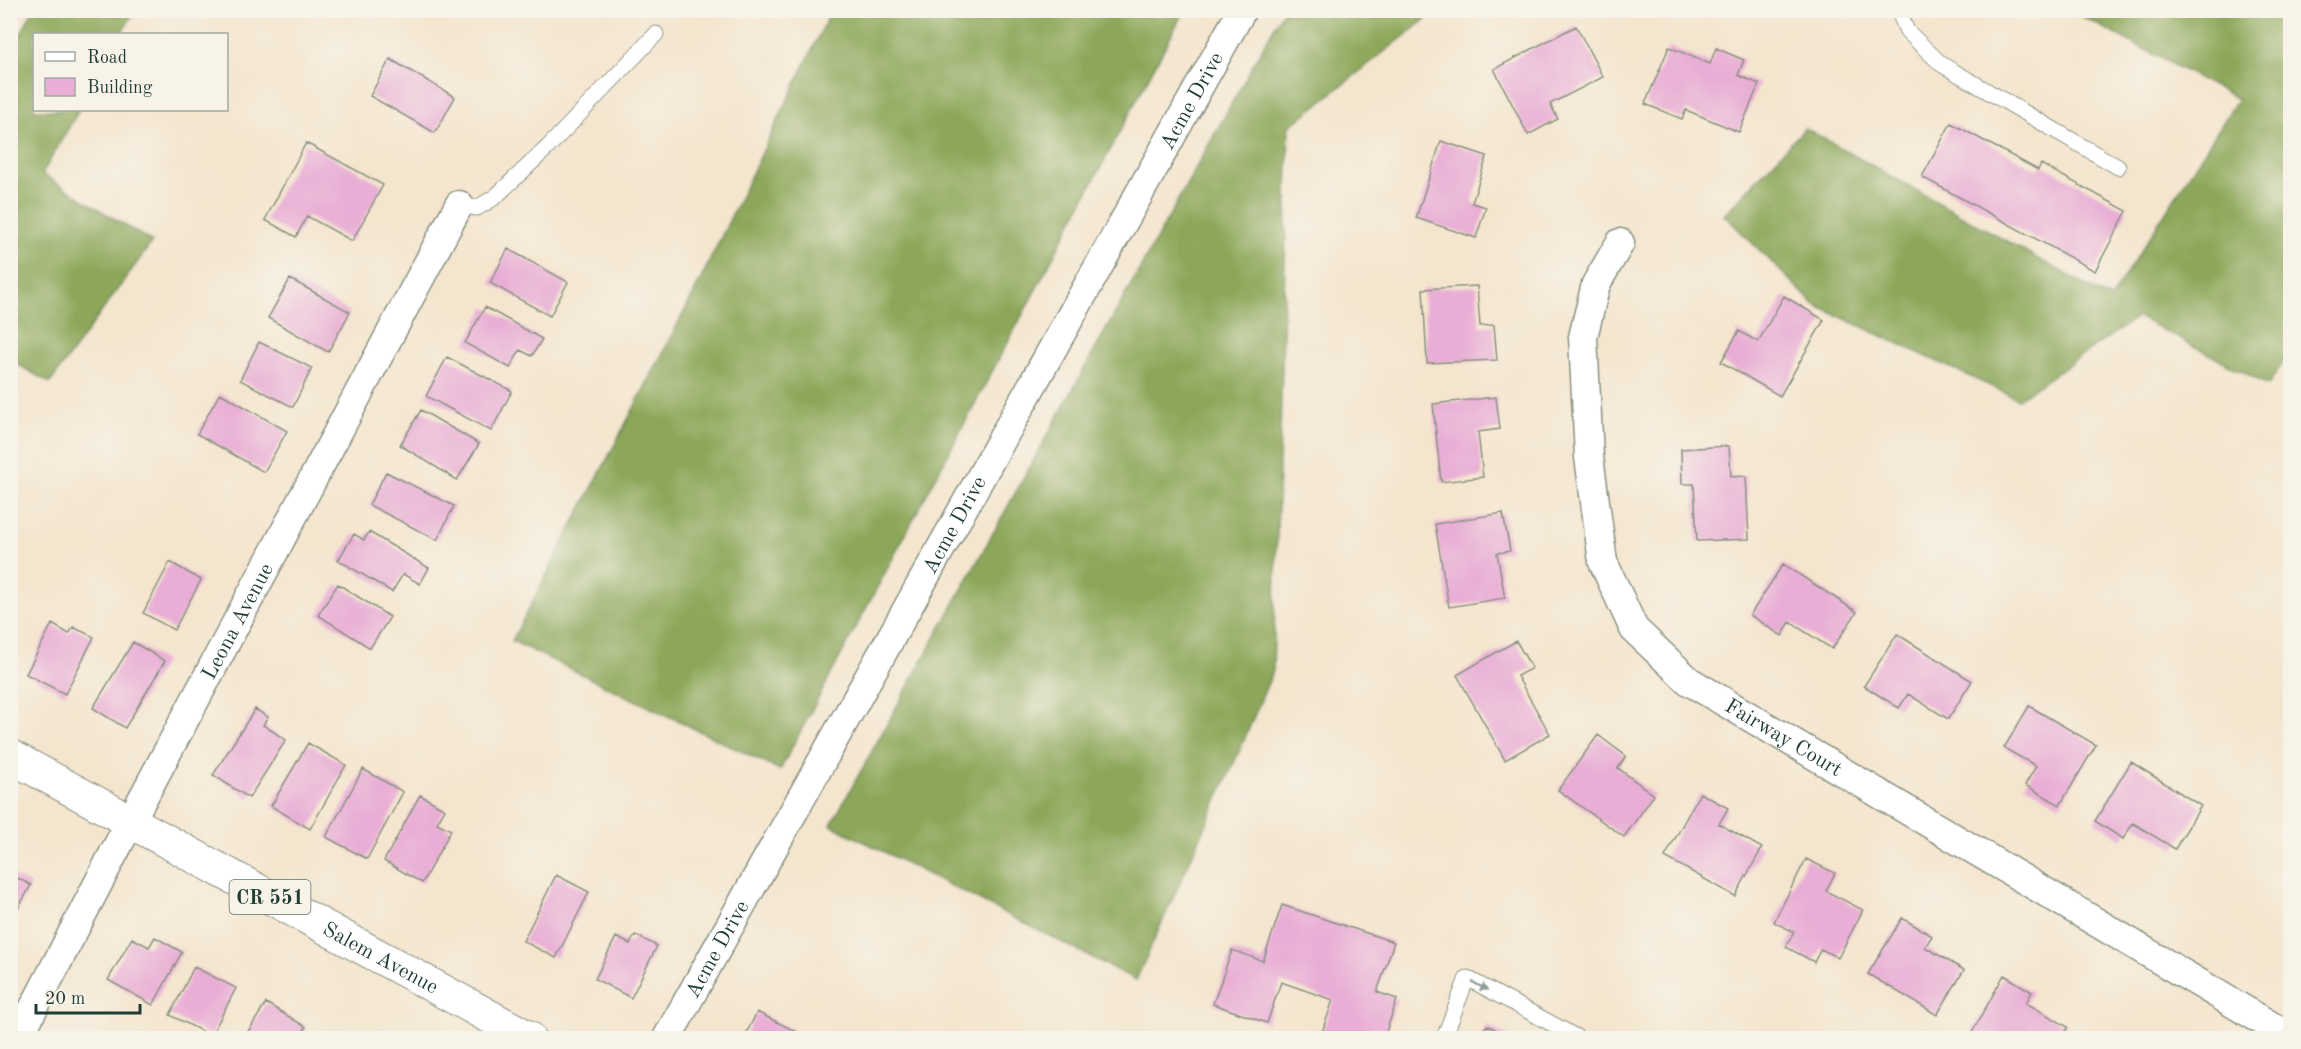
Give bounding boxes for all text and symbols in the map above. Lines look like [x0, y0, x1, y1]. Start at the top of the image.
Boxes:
legend [33, 33, 228, 111]
text: Road [87, 49, 127, 67]
street label: Acme Drive [1157, 49, 1228, 154]
text: Building [87, 79, 153, 97]
street label: Acme Drive [920, 473, 991, 578]
street label: Leona Avenue [199, 560, 278, 683]
street label: Fairway Court [1721, 696, 1845, 781]
road number: CR 551 [230, 880, 310, 914]
street label: Acme Drive [683, 897, 754, 1002]
street label: Salem Avenue [319, 919, 441, 999]
scale bar [36, 977, 140, 1015]
one-way arrow [1472, 981, 1489, 991]
text: 20 m [45, 990, 85, 1008]

